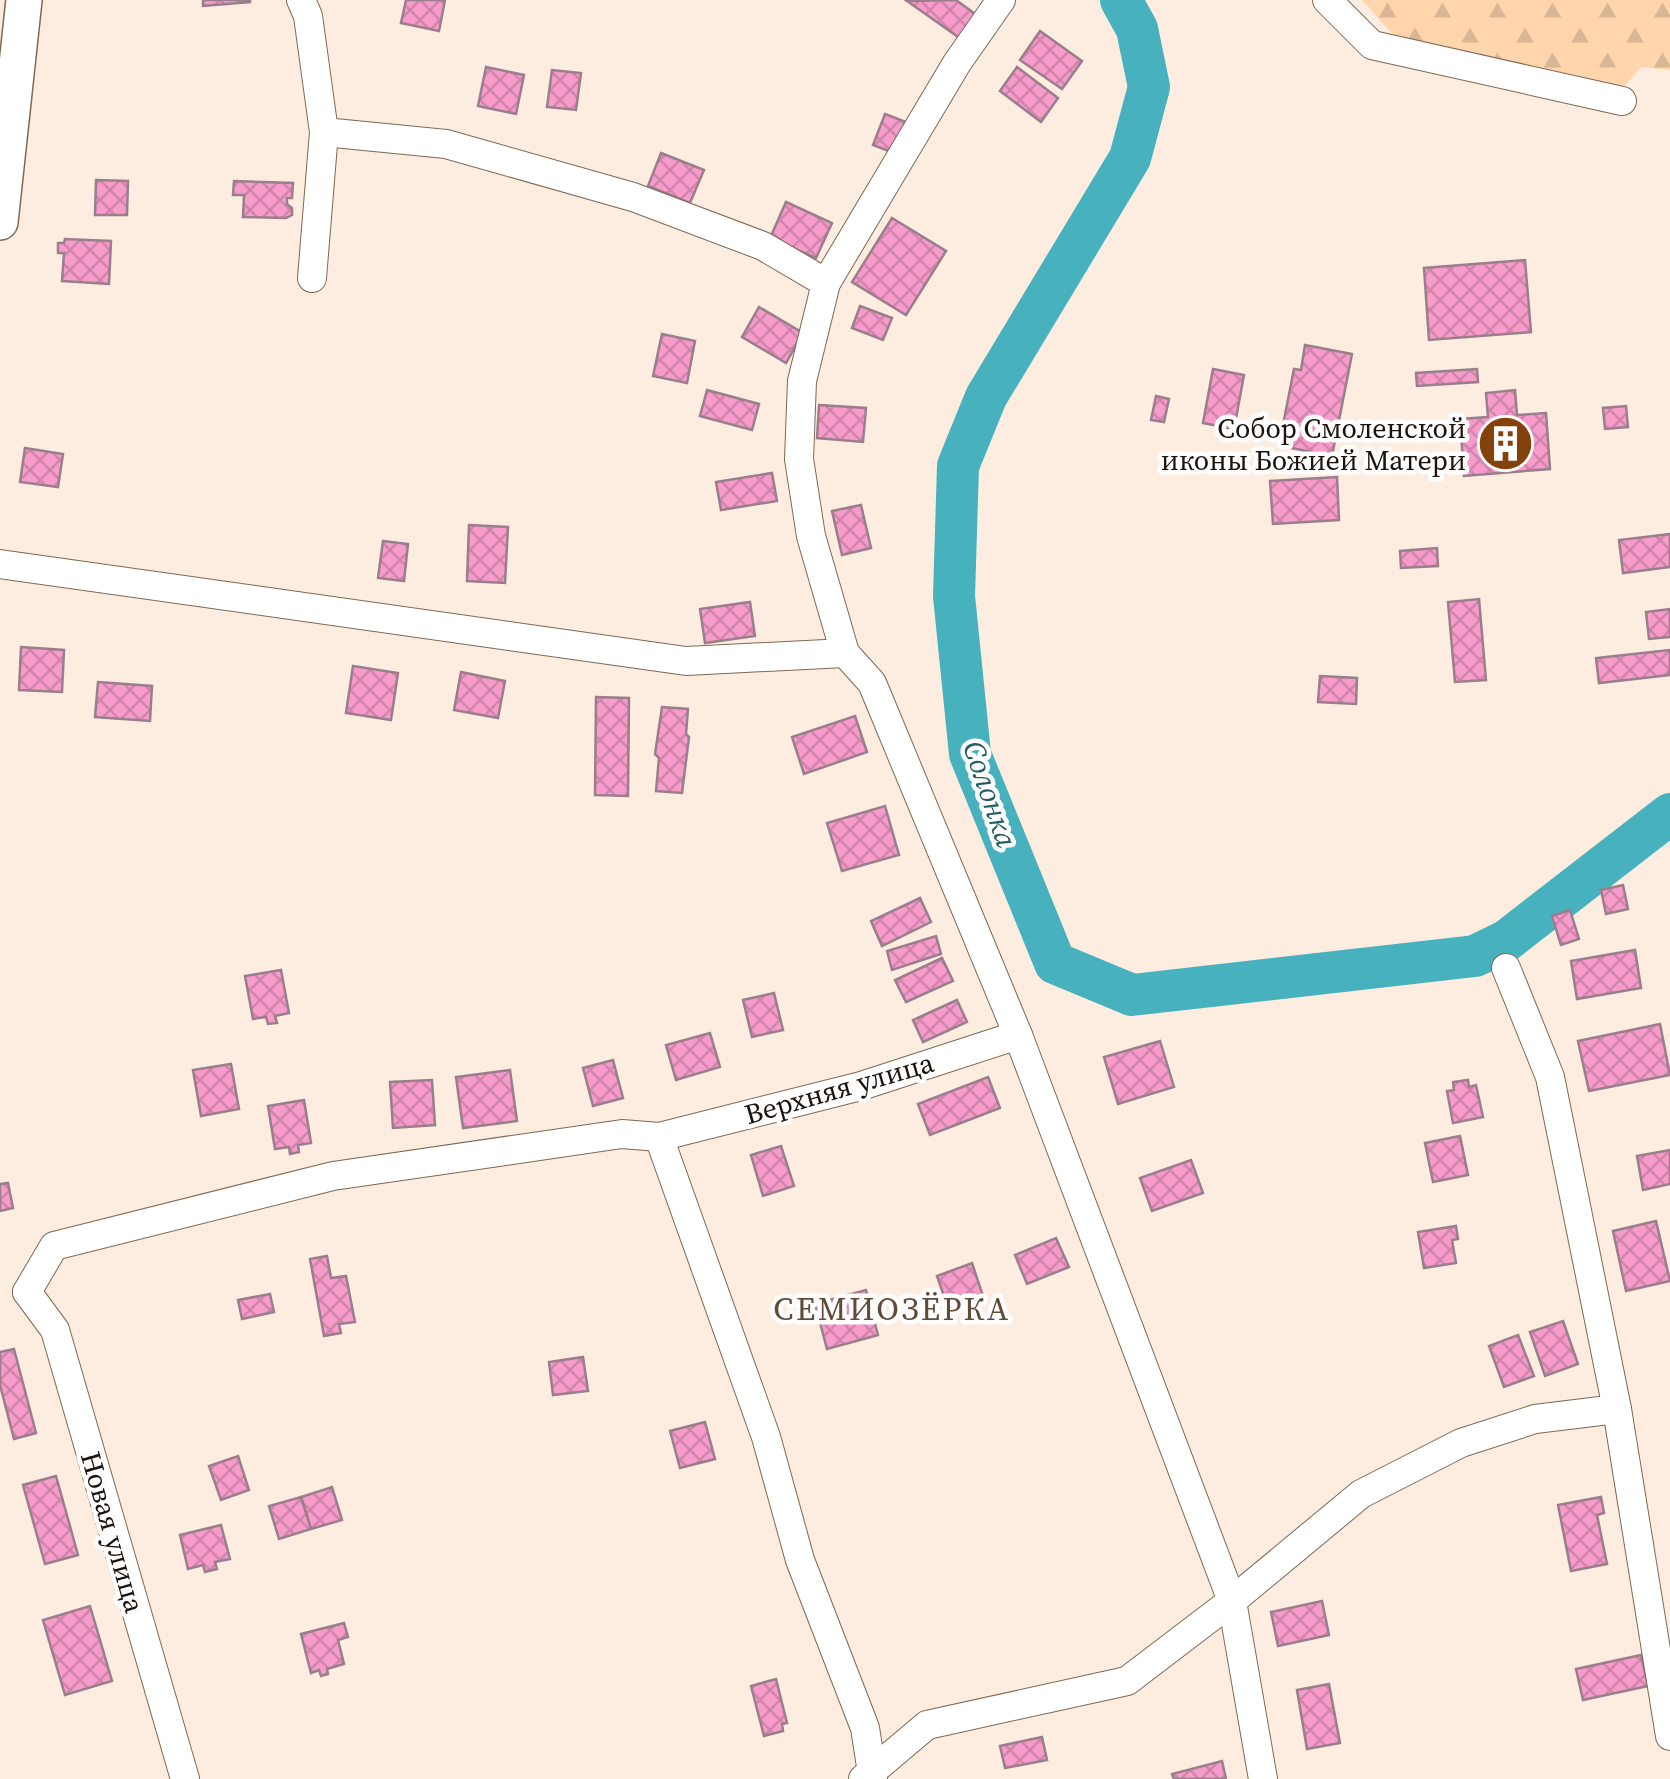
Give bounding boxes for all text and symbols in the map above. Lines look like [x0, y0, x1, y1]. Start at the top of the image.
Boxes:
place label: Собор Смоленской иконы Божией Матери [1161, 409, 1466, 479]
building icon: Собор Смоленской иконы Божией Матери [1475, 414, 1535, 474]
water label: Солонка [953, 735, 1028, 853]
street label: Верхняя улица [740, 1043, 939, 1133]
district label: СЕМИОЗЁРКА [773, 1287, 1011, 1331]
street label: Новая улица [72, 1447, 154, 1618]

